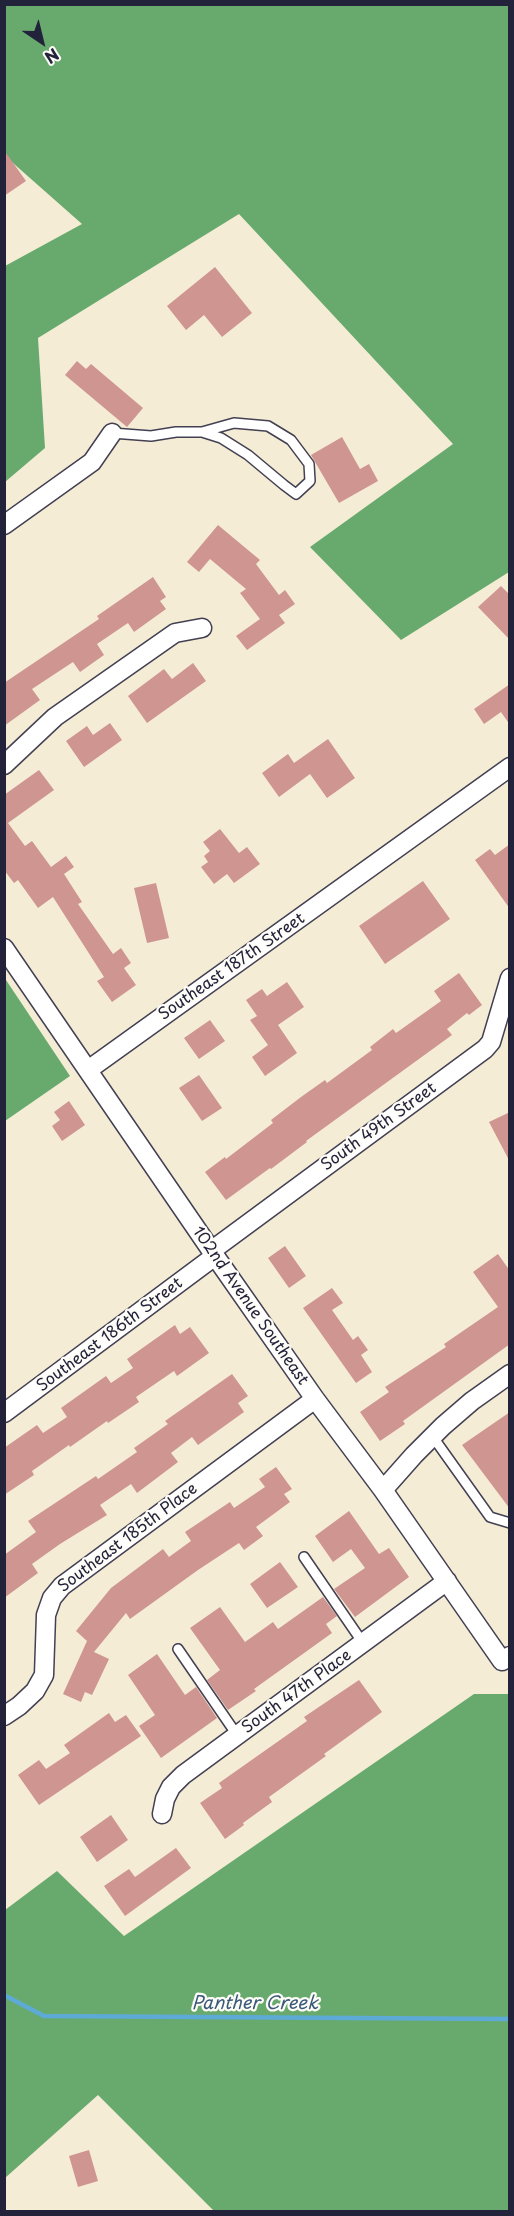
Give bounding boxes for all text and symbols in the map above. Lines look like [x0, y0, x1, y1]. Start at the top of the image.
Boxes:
north arrow [12, 12, 72, 72]
text: N [40, 43, 64, 70]
street label: Southeast 187th Street [155, 909, 309, 1025]
street label: South 49th Street [318, 1079, 440, 1175]
street label: 102nd Avenue Southeast [188, 1223, 312, 1389]
street label: Southeast 186th Street [33, 1274, 187, 1396]
street label: Southeast 185th Place [55, 1479, 201, 1597]
street label: South 47th Place [239, 1646, 355, 1738]
water label: Panther Creek [192, 1993, 318, 2015]

